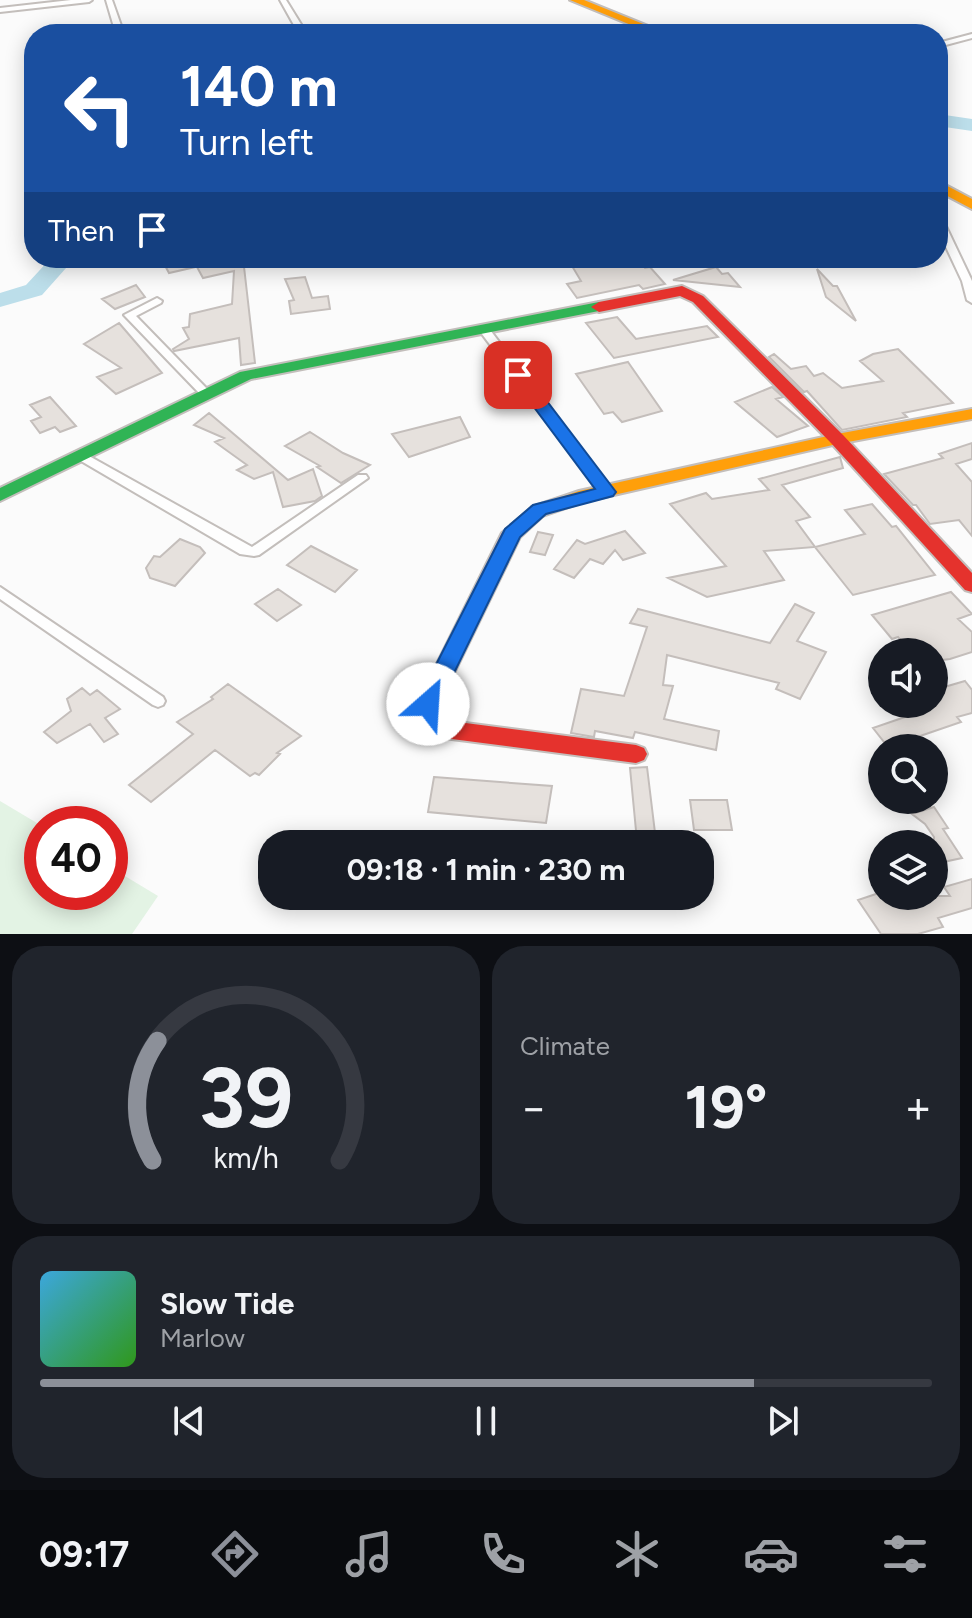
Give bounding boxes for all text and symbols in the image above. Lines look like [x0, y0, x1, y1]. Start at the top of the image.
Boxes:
text: 140 m [180, 53, 338, 120]
icon: left [48, 56, 152, 160]
text: Turn left [180, 121, 314, 164]
icon: arrive [130, 208, 174, 252]
text: Then [48, 212, 114, 249]
pin [484, 341, 552, 409]
icon: arrive [496, 353, 540, 397]
map controls [868, 638, 948, 910]
button: sound [868, 638, 948, 718]
position arrow [386, 662, 470, 746]
button: search [868, 734, 948, 814]
speed limit sign: 40 [24, 806, 128, 910]
button: layers [868, 830, 948, 910]
text: 09:18 · 1 min · 230 m [347, 851, 625, 888]
text: Climate [520, 1030, 610, 1062]
text: 39 [199, 1048, 293, 1148]
text: 19° [685, 1071, 767, 1143]
text: − [520, 1081, 547, 1134]
text: + [905, 1081, 932, 1134]
text: km/h [213, 1141, 279, 1175]
text: Slow Tide [160, 1285, 294, 1322]
text: Marlow [160, 1322, 245, 1354]
icon: previous [167, 1399, 211, 1443]
icon: pause [464, 1399, 508, 1443]
icon: next [761, 1399, 805, 1443]
icon: directions [207, 1526, 263, 1582]
icon: music [341, 1526, 397, 1582]
icon: phone [475, 1526, 531, 1582]
icon: climate [609, 1526, 665, 1582]
icon: car [743, 1526, 799, 1582]
icon: filters [877, 1526, 933, 1582]
text: 09:17 [39, 1533, 129, 1576]

